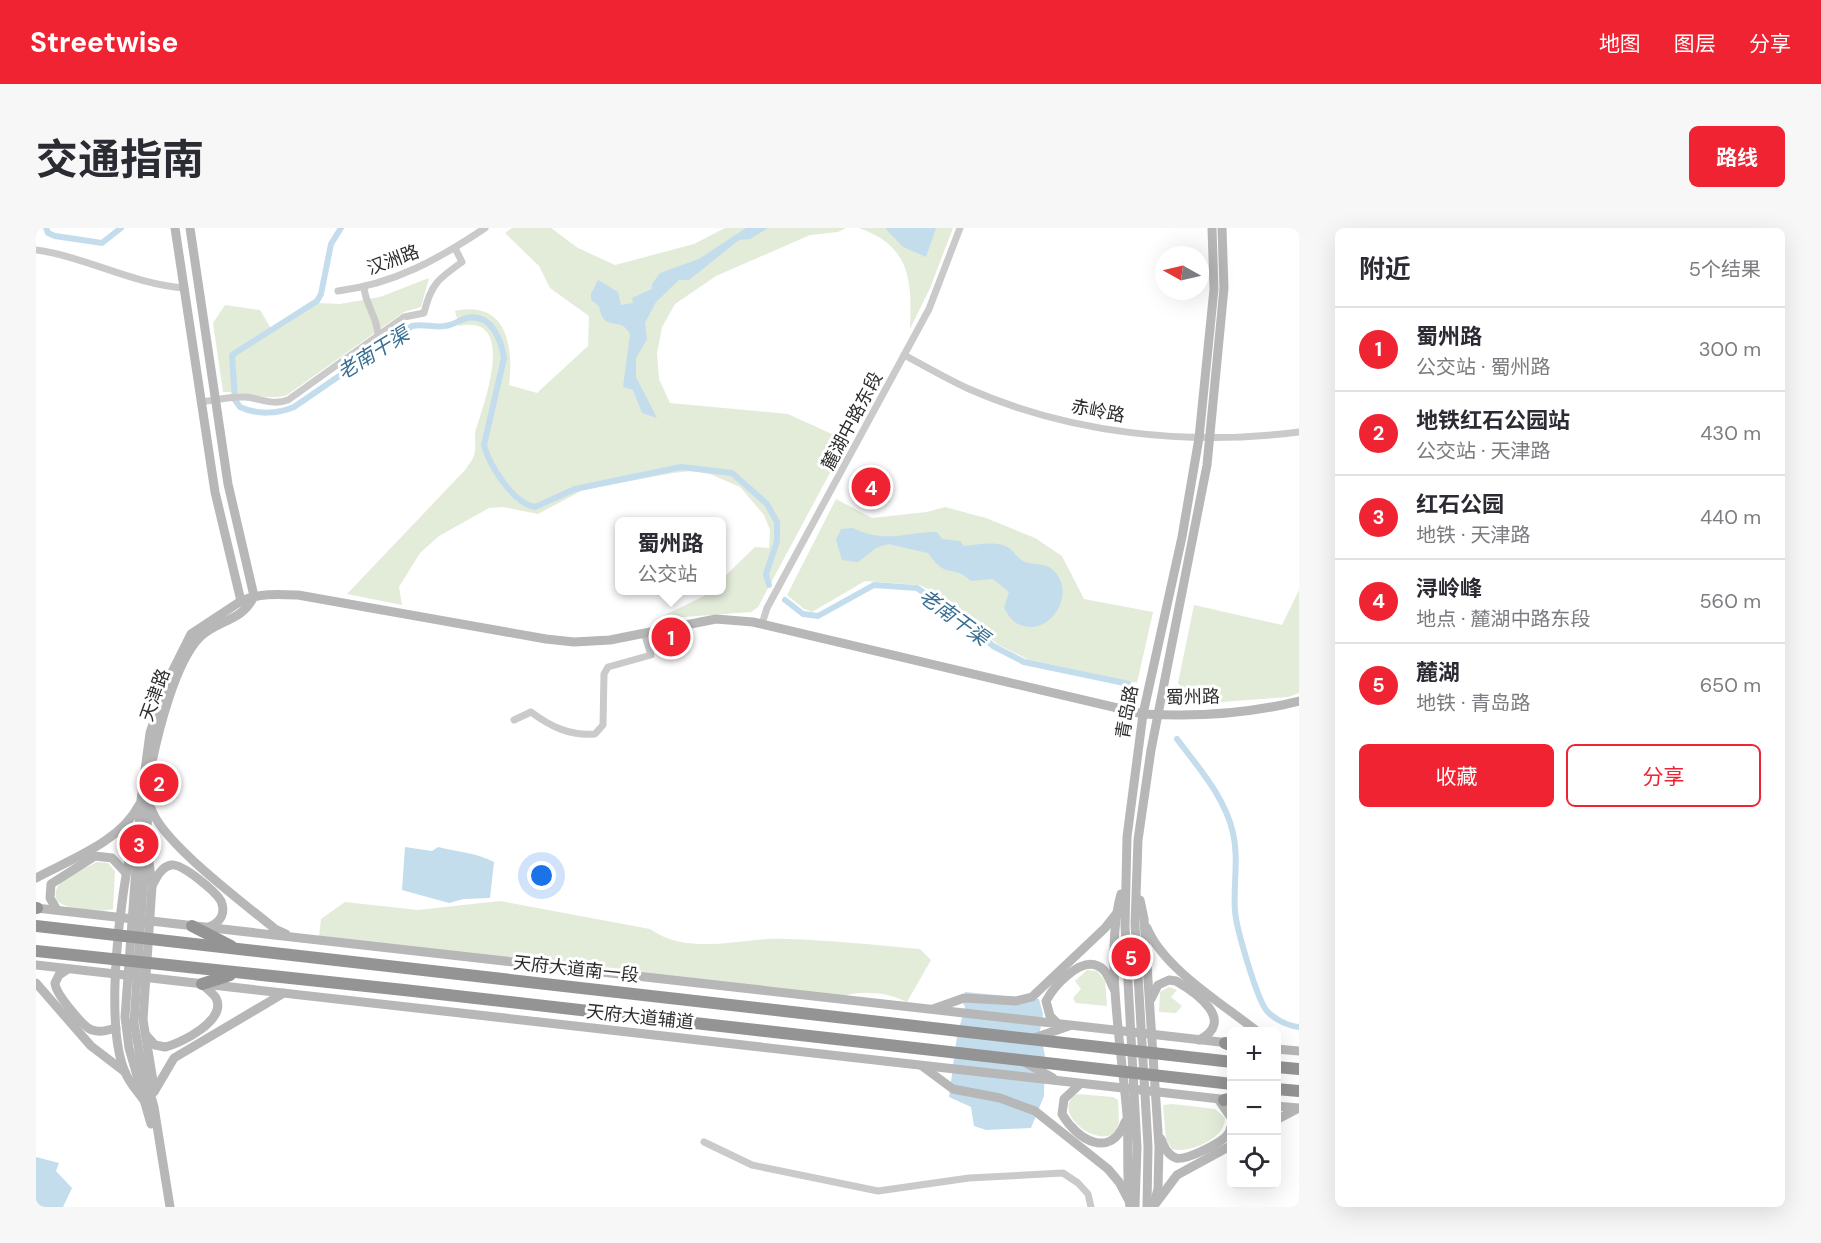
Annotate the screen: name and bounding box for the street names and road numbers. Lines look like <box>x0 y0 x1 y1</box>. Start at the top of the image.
street label: 汉洲路 <box>364 239 422 281</box>
street label: 麓湖中路东段 <box>816 368 888 474</box>
street label: 赤岭路 <box>1069 394 1127 428</box>
street label: 天津路 <box>134 666 176 724</box>
street label: 青岛路 <box>1110 683 1144 741</box>
street label: 蜀州路 <box>1166 685 1220 709</box>
street label: 天府大道南一段 <box>512 950 640 988</box>
street label: 天府大道辅道 <box>585 999 695 1035</box>

